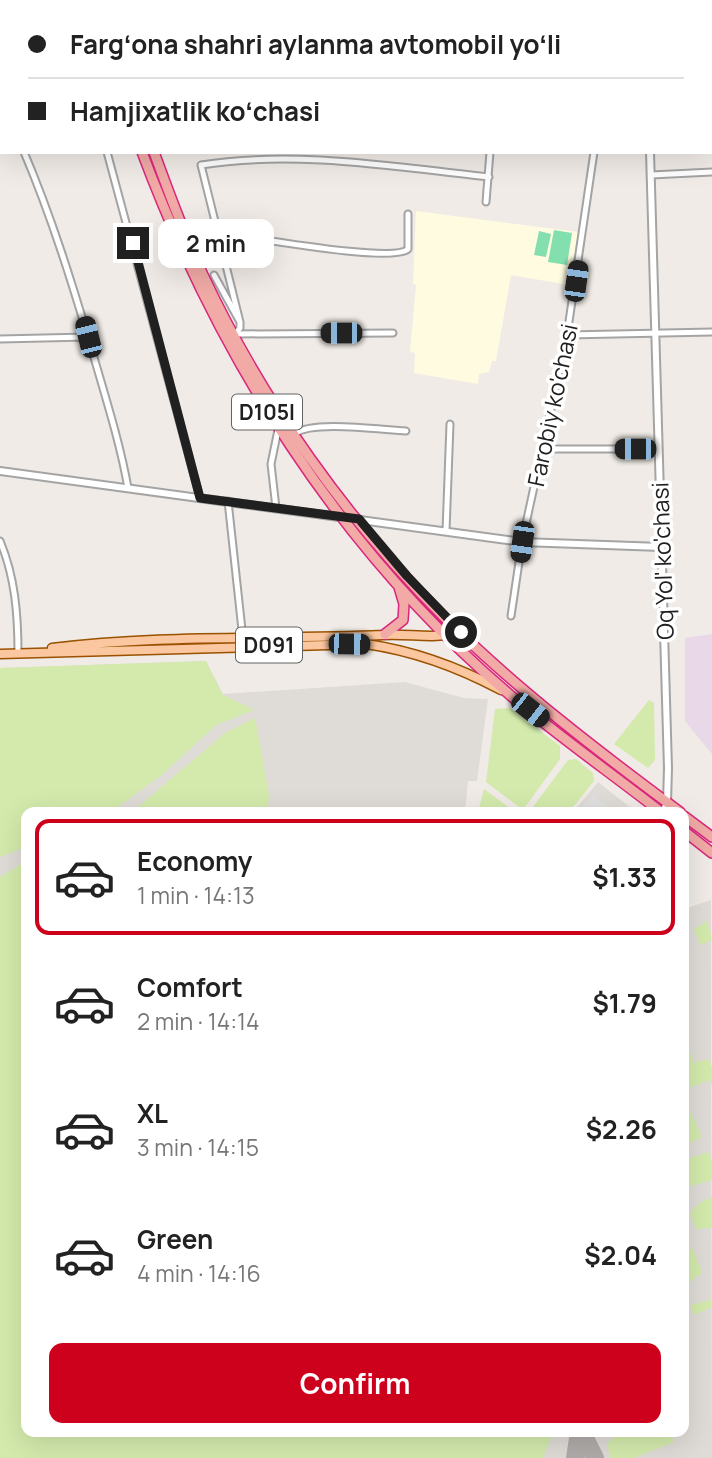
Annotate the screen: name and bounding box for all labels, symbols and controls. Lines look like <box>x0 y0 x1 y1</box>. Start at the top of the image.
text: Fargʻona shahri aylanma avtomobil yoʻli <box>70 26 561 62</box>
text: Hamjixatlik koʻchasi <box>70 93 320 129</box>
callout: 2 min <box>158 218 273 268</box>
route end <box>117 227 149 259</box>
text: 2 min <box>186 227 246 259</box>
car <box>563 259 590 303</box>
car <box>73 314 104 360</box>
street label: Farobiy ko'chasi <box>519 321 585 489</box>
car <box>321 323 363 344</box>
road number: D105l <box>232 394 302 430</box>
car <box>615 439 657 460</box>
street label: Oq Yol' ko'chasi <box>643 482 681 640</box>
car <box>509 520 536 564</box>
route start <box>445 616 477 648</box>
road number: D091 <box>236 628 302 662</box>
car <box>328 633 371 655</box>
car <box>507 689 554 731</box>
text: Economy <box>137 843 252 879</box>
icon: car <box>53 846 116 909</box>
text: $1.33 <box>592 859 657 895</box>
text: 1 min · 14:13 <box>137 879 255 911</box>
text: Comfort <box>137 969 243 1005</box>
icon: car <box>53 972 116 1035</box>
text: $1.79 <box>592 985 657 1021</box>
text: 2 min · 14:14 <box>137 1005 260 1037</box>
text: XL <box>137 1095 168 1131</box>
icon: car <box>53 1098 116 1161</box>
text: $2.26 <box>586 1111 657 1147</box>
text: 3 min · 14:15 <box>137 1131 259 1163</box>
text: Green <box>137 1221 213 1257</box>
icon: car <box>53 1224 116 1287</box>
text: $2.04 <box>584 1237 657 1273</box>
text: 4 min · 14:16 <box>137 1257 261 1289</box>
button: Confirm <box>49 1343 661 1423</box>

